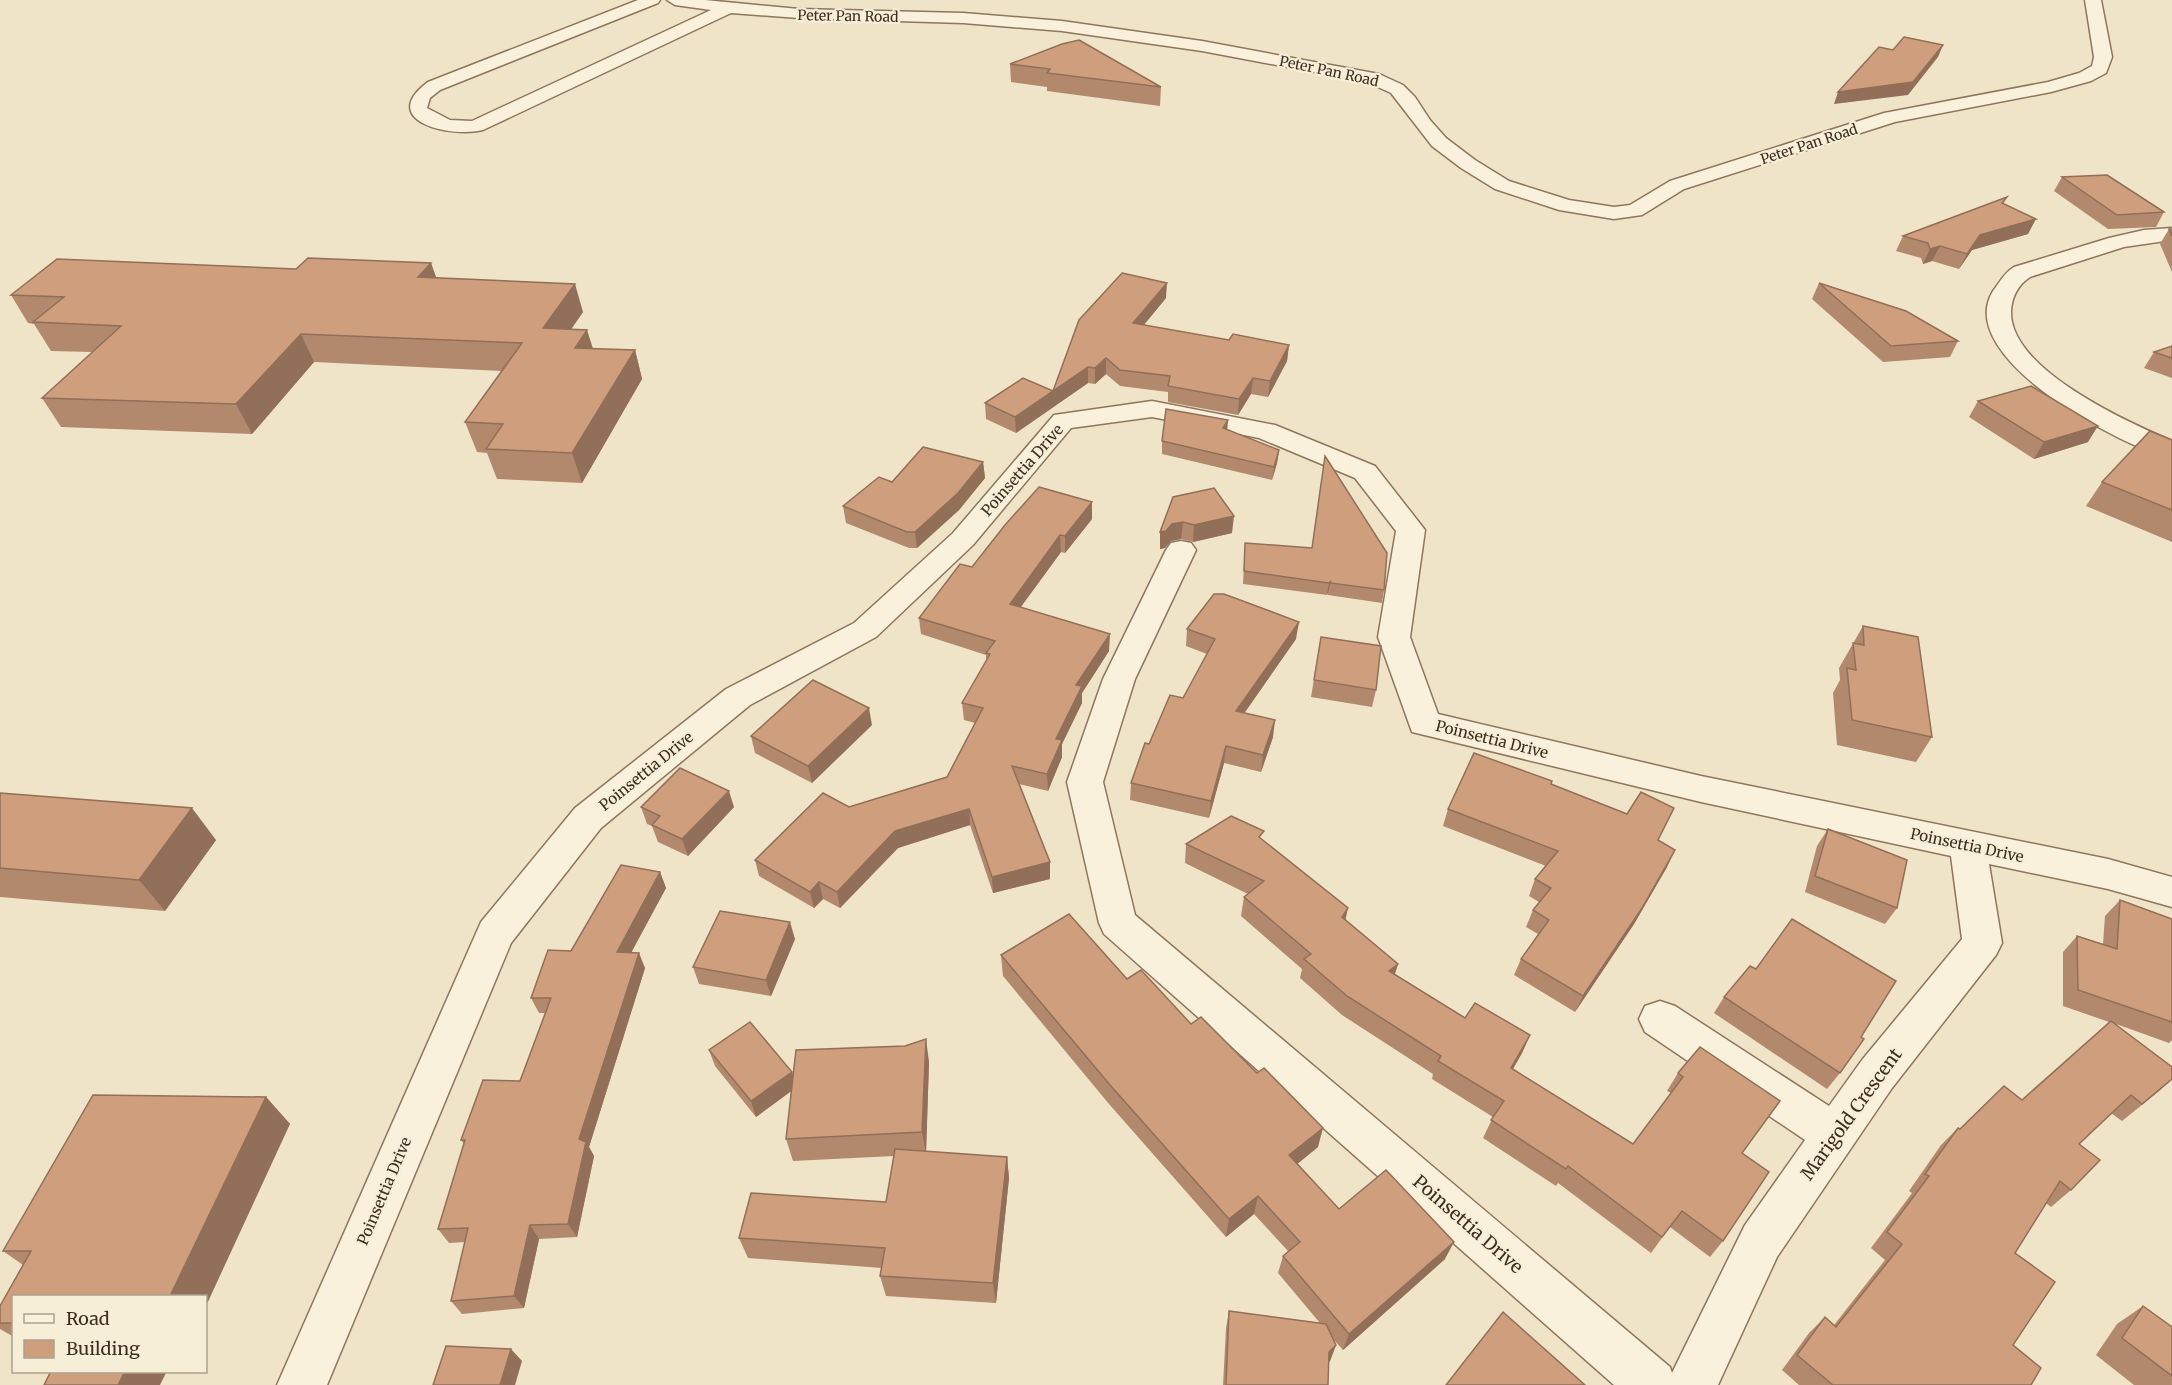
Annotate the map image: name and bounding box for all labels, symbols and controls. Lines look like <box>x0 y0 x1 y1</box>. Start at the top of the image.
street label: Peter Pan Road <box>797 6 899 26</box>
street label: Peter Pan Road <box>1278 52 1381 90</box>
street label: Peter Pan Road <box>1758 120 1860 168</box>
street label: Poinsettia Drive <box>977 420 1067 520</box>
street label: Poinsettia Drive <box>1434 716 1550 762</box>
street label: Poinsettia Drive <box>595 727 697 815</box>
street label: Poinsettia Drive <box>1909 824 2026 866</box>
street label: Marigold Crescent <box>1795 1044 1907 1184</box>
street label: Poinsettia Drive <box>353 1134 415 1248</box>
street label: Poinsettia Drive <box>1408 1170 1528 1278</box>
legend <box>12 1295 207 1373</box>
text: Road <box>66 1307 110 1330</box>
text: Building <box>66 1337 140 1360</box>

